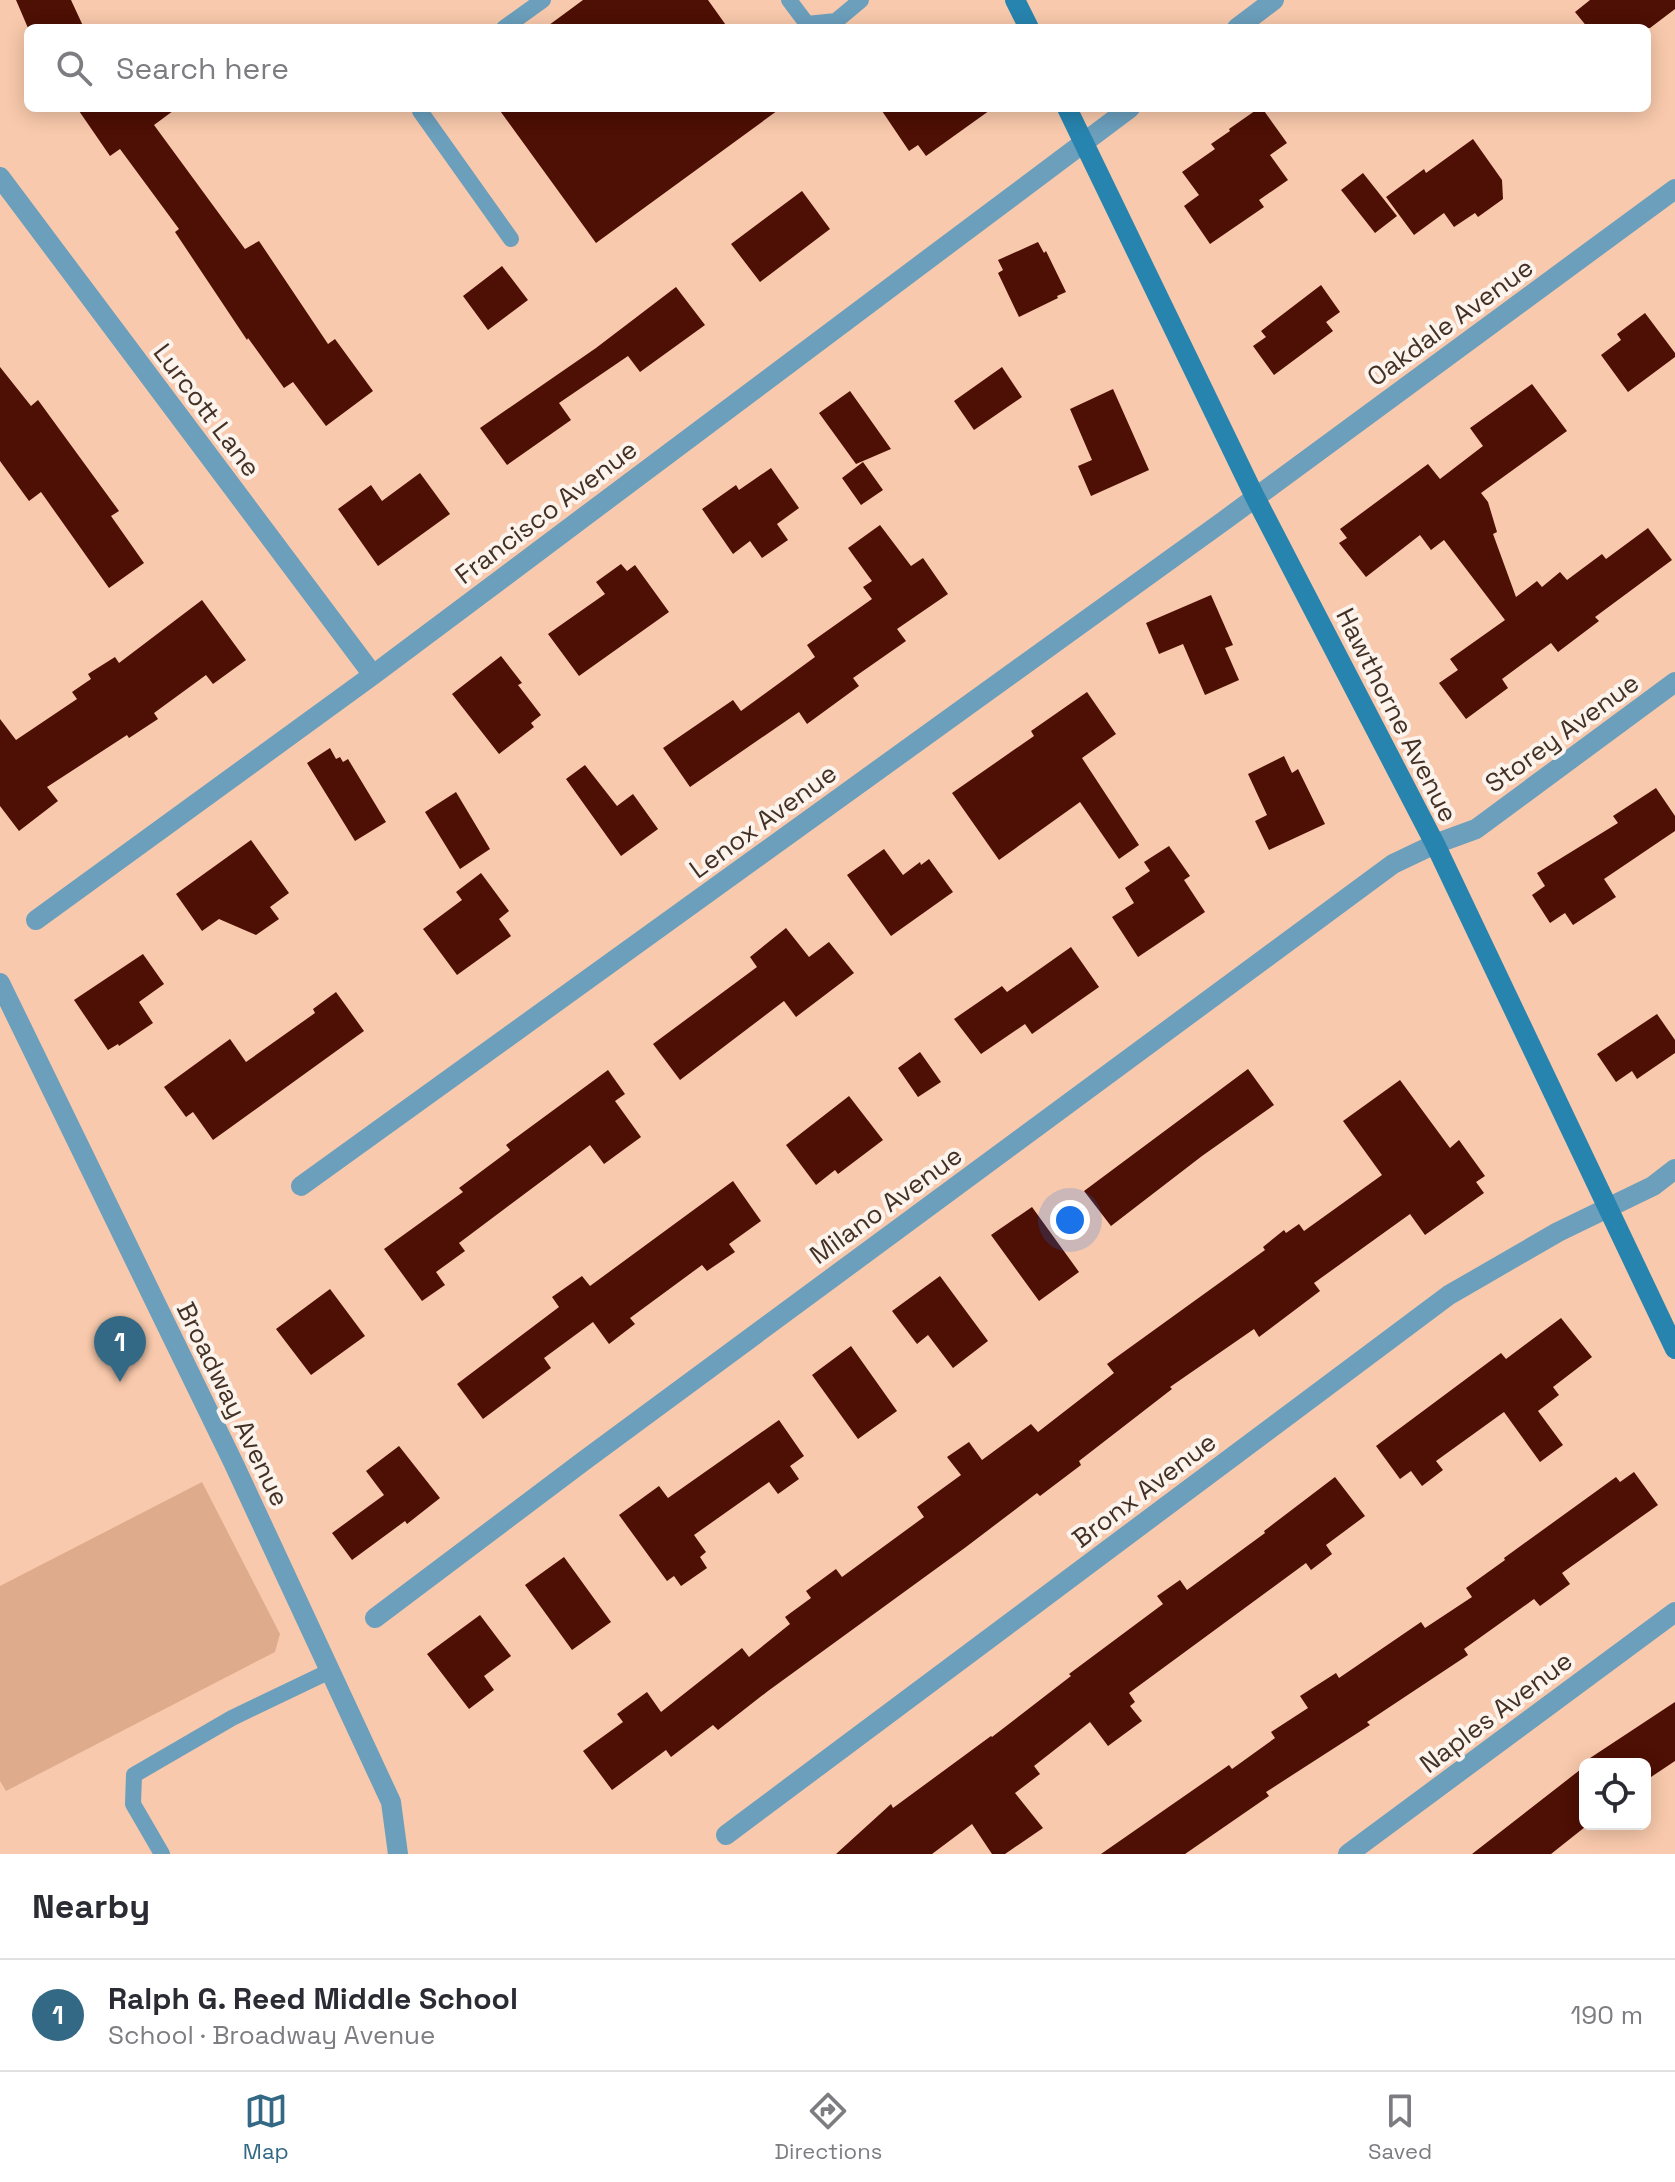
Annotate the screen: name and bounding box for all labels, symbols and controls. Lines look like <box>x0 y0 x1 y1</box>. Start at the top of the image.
search box <box>24 24 1651 112</box>
icon: search <box>52 46 96 90</box>
text: Search here <box>116 49 289 88</box>
street label: Oakdale Avenue <box>1360 250 1540 394</box>
street label: Lurcott Lane <box>146 337 268 483</box>
street label: Francisco Avenue <box>448 432 644 592</box>
street label: Hawthorne Avenue <box>1328 602 1466 828</box>
street label: Storey Avenue <box>1478 666 1646 800</box>
street label: Lenox Avenue <box>683 756 843 886</box>
street label: Milano Avenue <box>803 1138 969 1272</box>
your location <box>1050 1200 1090 1240</box>
street label: Broadway Avenue <box>169 1296 297 1512</box>
pin: 1 <box>94 1316 146 1382</box>
street label: Bronx Avenue <box>1065 1425 1223 1555</box>
street label: Naples Avenue <box>1413 1643 1579 1781</box>
map controls <box>1579 1758 1651 1830</box>
button: locate <box>1579 1758 1651 1830</box>
text: Nearby <box>32 1885 150 1928</box>
text: Ralph G. Reed Middle School <box>108 1979 518 2018</box>
text: 1 <box>52 1998 64 2032</box>
text: 190 m <box>1571 1998 1643 2032</box>
text: School · Broadway Avenue <box>108 2018 435 2052</box>
tab: Map <box>243 2089 289 2165</box>
tab: Directions <box>774 2089 882 2165</box>
tab: Saved <box>1368 2089 1432 2165</box>

